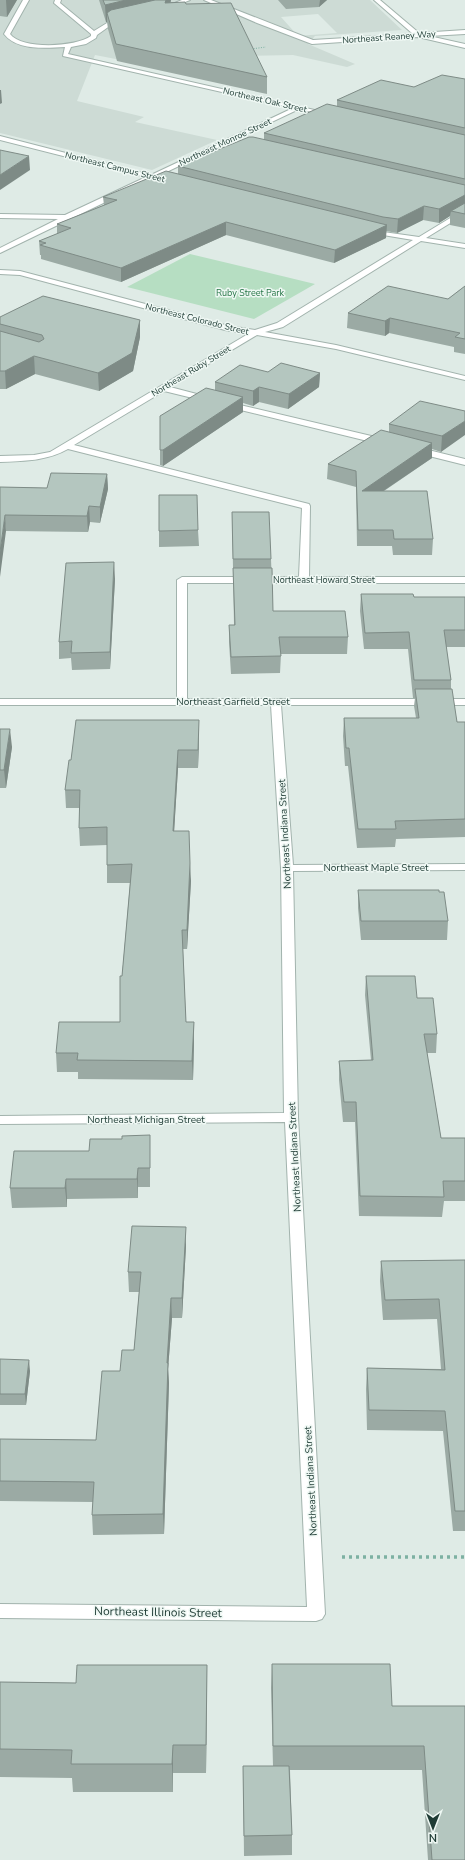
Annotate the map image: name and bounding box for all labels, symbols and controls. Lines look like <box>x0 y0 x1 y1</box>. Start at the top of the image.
street label: Northeast Reaney Way <box>342 28 437 46</box>
street label: Northeast Oak Street <box>222 85 309 116</box>
street label: Northeast Monroe Street <box>177 115 274 169</box>
street label: Northeast Campus Street <box>64 149 167 185</box>
park label: Ruby Street Park <box>216 287 285 299</box>
street label: Northeast Colorado Street <box>144 300 251 338</box>
street label: Northeast Ruby Street <box>149 342 234 399</box>
street label: Northeast Howard Street <box>273 574 376 586</box>
street label: Northeast Garfield Street <box>176 695 290 709</box>
street label: Northeast Indiana Street <box>275 778 295 889</box>
street label: Northeast Maple Street <box>323 861 429 875</box>
street label: Northeast Indiana Street <box>285 1101 305 1212</box>
street label: Northeast Michigan Street <box>87 1113 205 1127</box>
street label: Northeast Indiana Street <box>301 1425 321 1536</box>
street label: Northeast Illinois Street <box>94 1603 223 1621</box>
north arrow <box>413 1808 453 1848</box>
text: N <box>429 1830 437 1845</box>

